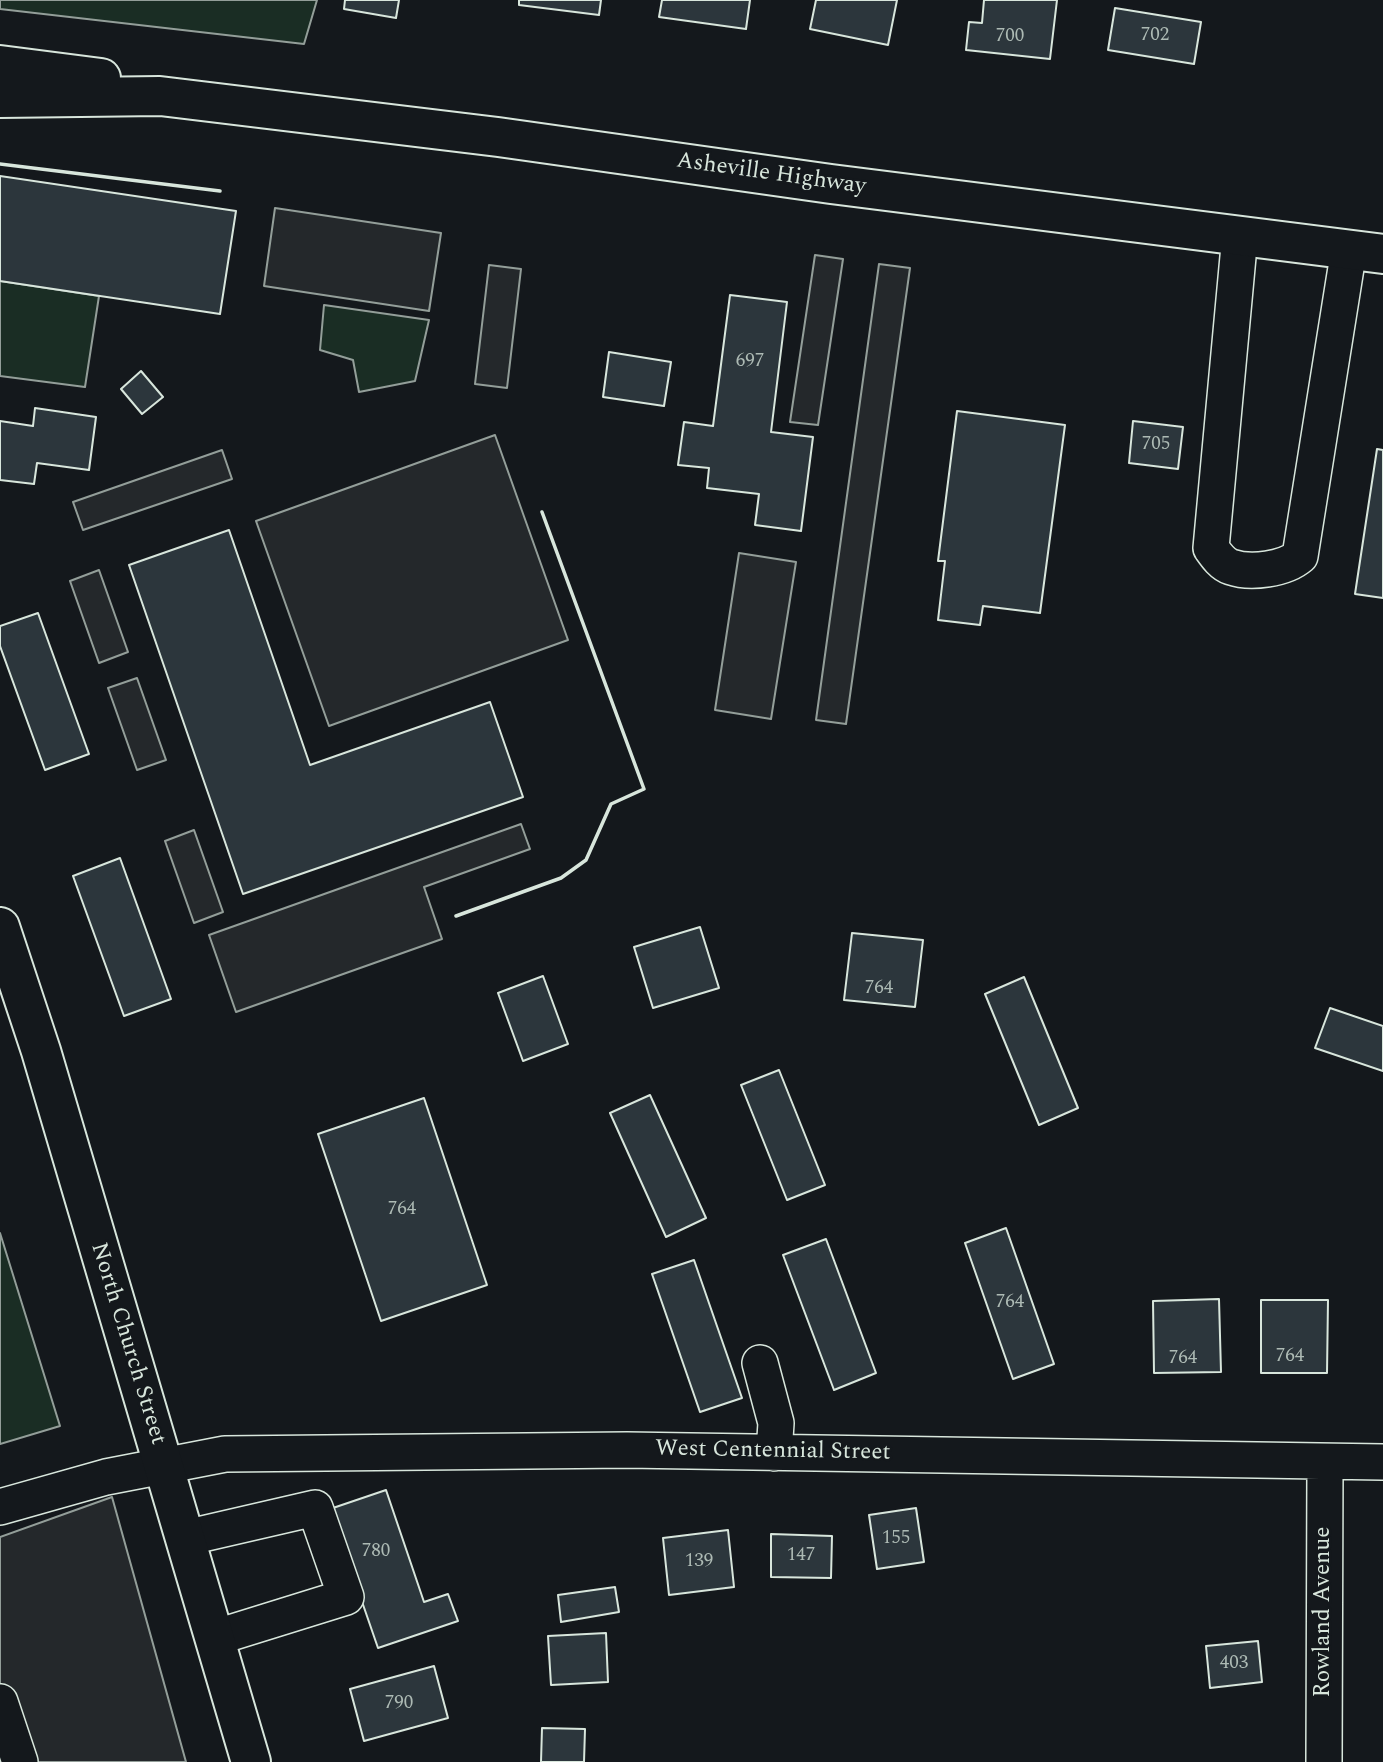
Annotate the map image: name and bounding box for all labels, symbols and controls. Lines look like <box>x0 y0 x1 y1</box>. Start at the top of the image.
house number: 702 <box>1141 25 1169 47</box>
house number: 700 <box>996 26 1024 48</box>
street label: Asheville Highway <box>675 148 867 202</box>
house number: 697 <box>736 351 764 373</box>
house number: 705 <box>1142 434 1170 456</box>
house number: 764 <box>865 978 893 1000</box>
house number: 764 <box>388 1199 416 1221</box>
street label: North Church Street <box>83 1240 171 1448</box>
house number: 764 <box>996 1292 1024 1314</box>
house number: 764 <box>1276 1346 1304 1368</box>
house number: 764 <box>1169 1348 1197 1370</box>
street label: West Centennial Street <box>655 1436 891 1468</box>
street label: Rowland Avenue <box>1310 1527 1338 1697</box>
house number: 155 <box>882 1528 910 1550</box>
house number: 780 <box>362 1541 390 1563</box>
house number: 147 <box>787 1545 815 1567</box>
house number: 139 <box>685 1551 713 1573</box>
house number: 403 <box>1220 1653 1248 1675</box>
house number: 790 <box>385 1693 413 1715</box>

